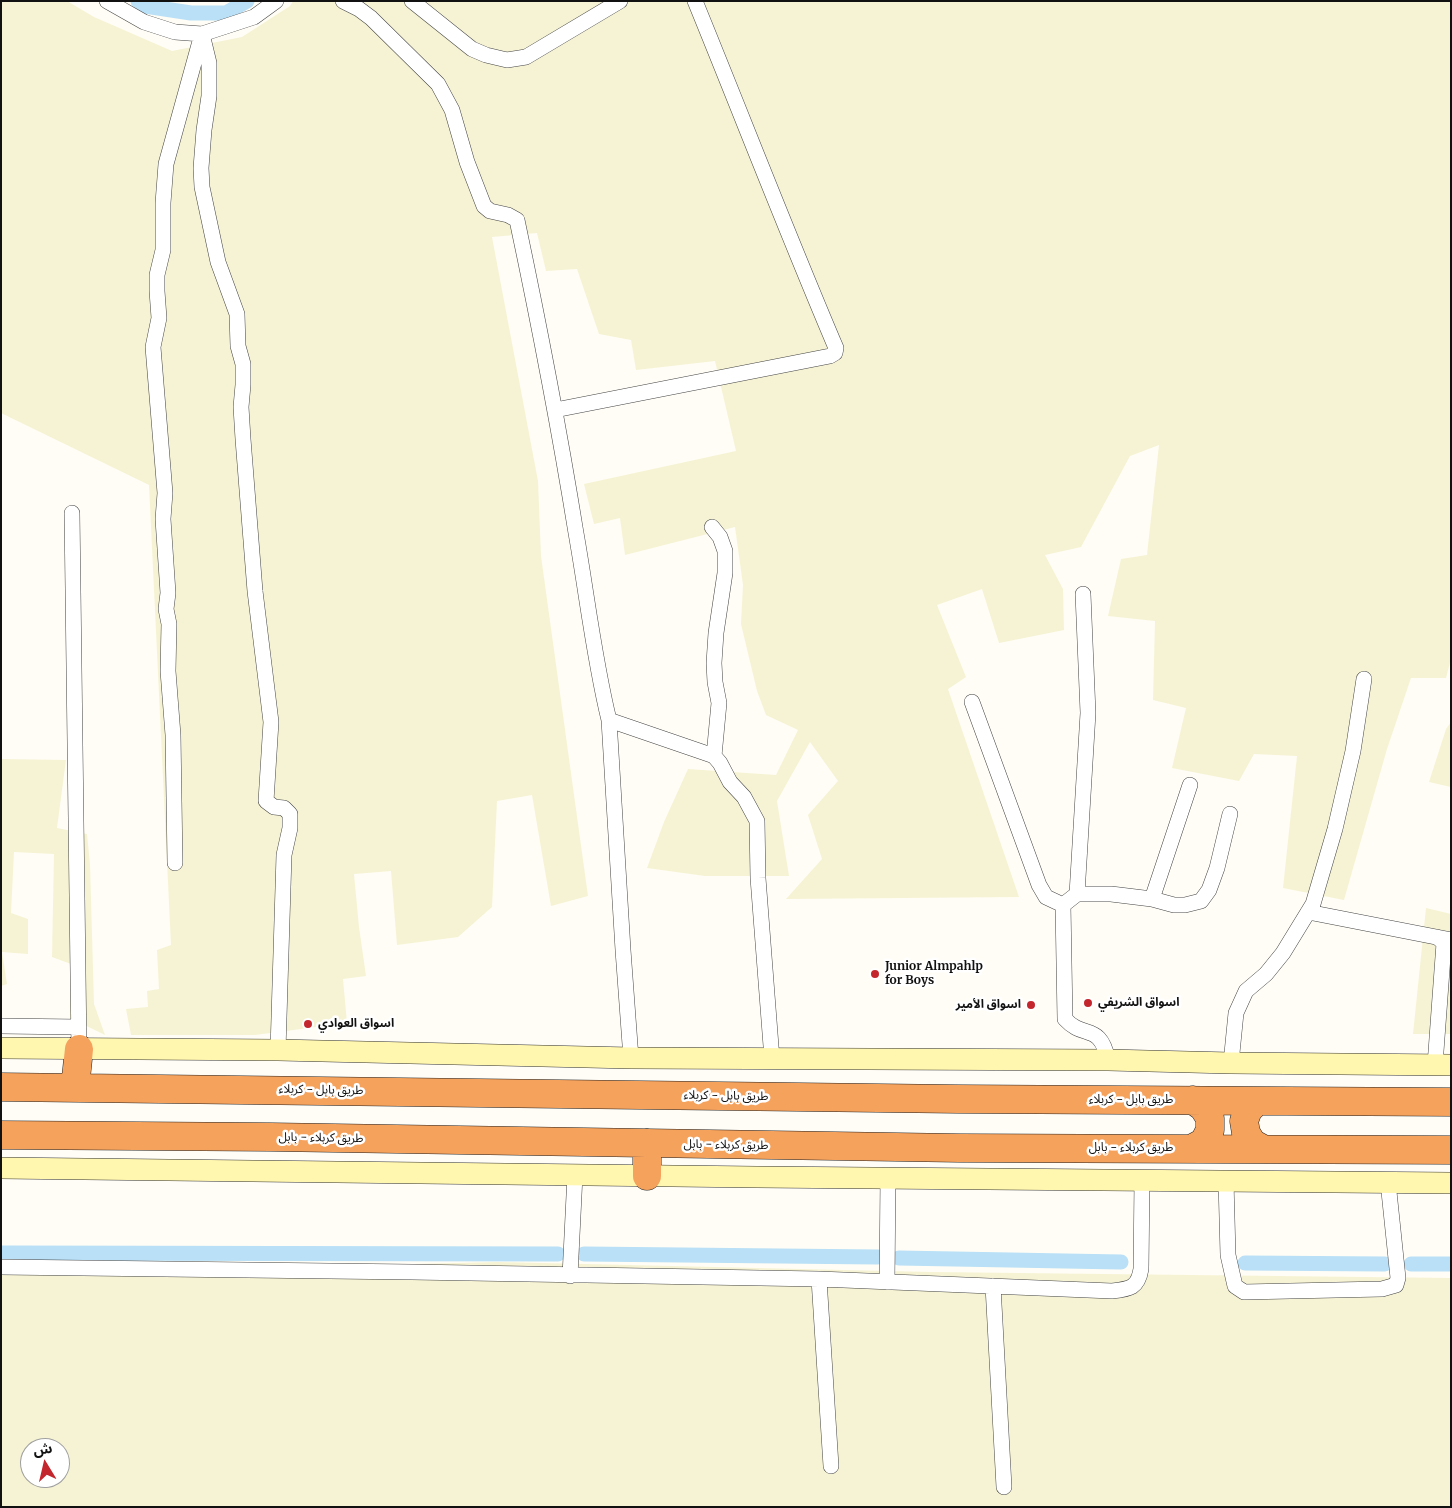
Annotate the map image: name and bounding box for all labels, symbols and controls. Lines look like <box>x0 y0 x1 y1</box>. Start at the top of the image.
place label: Junior Almpahlp for Boys <box>885 960 983 988</box>
marker: Junior Almpahlp for Boys <box>869 968 881 980</box>
place label: اسواق الشريفي <box>1098 996 1179 1010</box>
marker: اسواق الشريفي <box>1082 997 1094 1009</box>
place label: اسواق الأمير <box>956 998 1021 1012</box>
marker: اسواق الأمير <box>1025 999 1037 1011</box>
place label: اسواق العوادي <box>318 1017 394 1031</box>
marker: اسواق العوادي <box>302 1018 314 1030</box>
street label: طريق بابل - كربلاء <box>279 1082 363 1098</box>
street label: طريق بابل - كربلاء <box>684 1088 768 1104</box>
street label: طريق بابل - كربلاء <box>1089 1093 1173 1107</box>
street label: طريق كربلاء - بابل <box>279 1130 363 1146</box>
street label: طريق كربلاء - بابل <box>684 1137 768 1153</box>
street label: طريق كربلاء - بابل <box>1089 1141 1173 1155</box>
north arrow <box>20 1438 70 1488</box>
text: ش <box>32 1439 54 1460</box>

